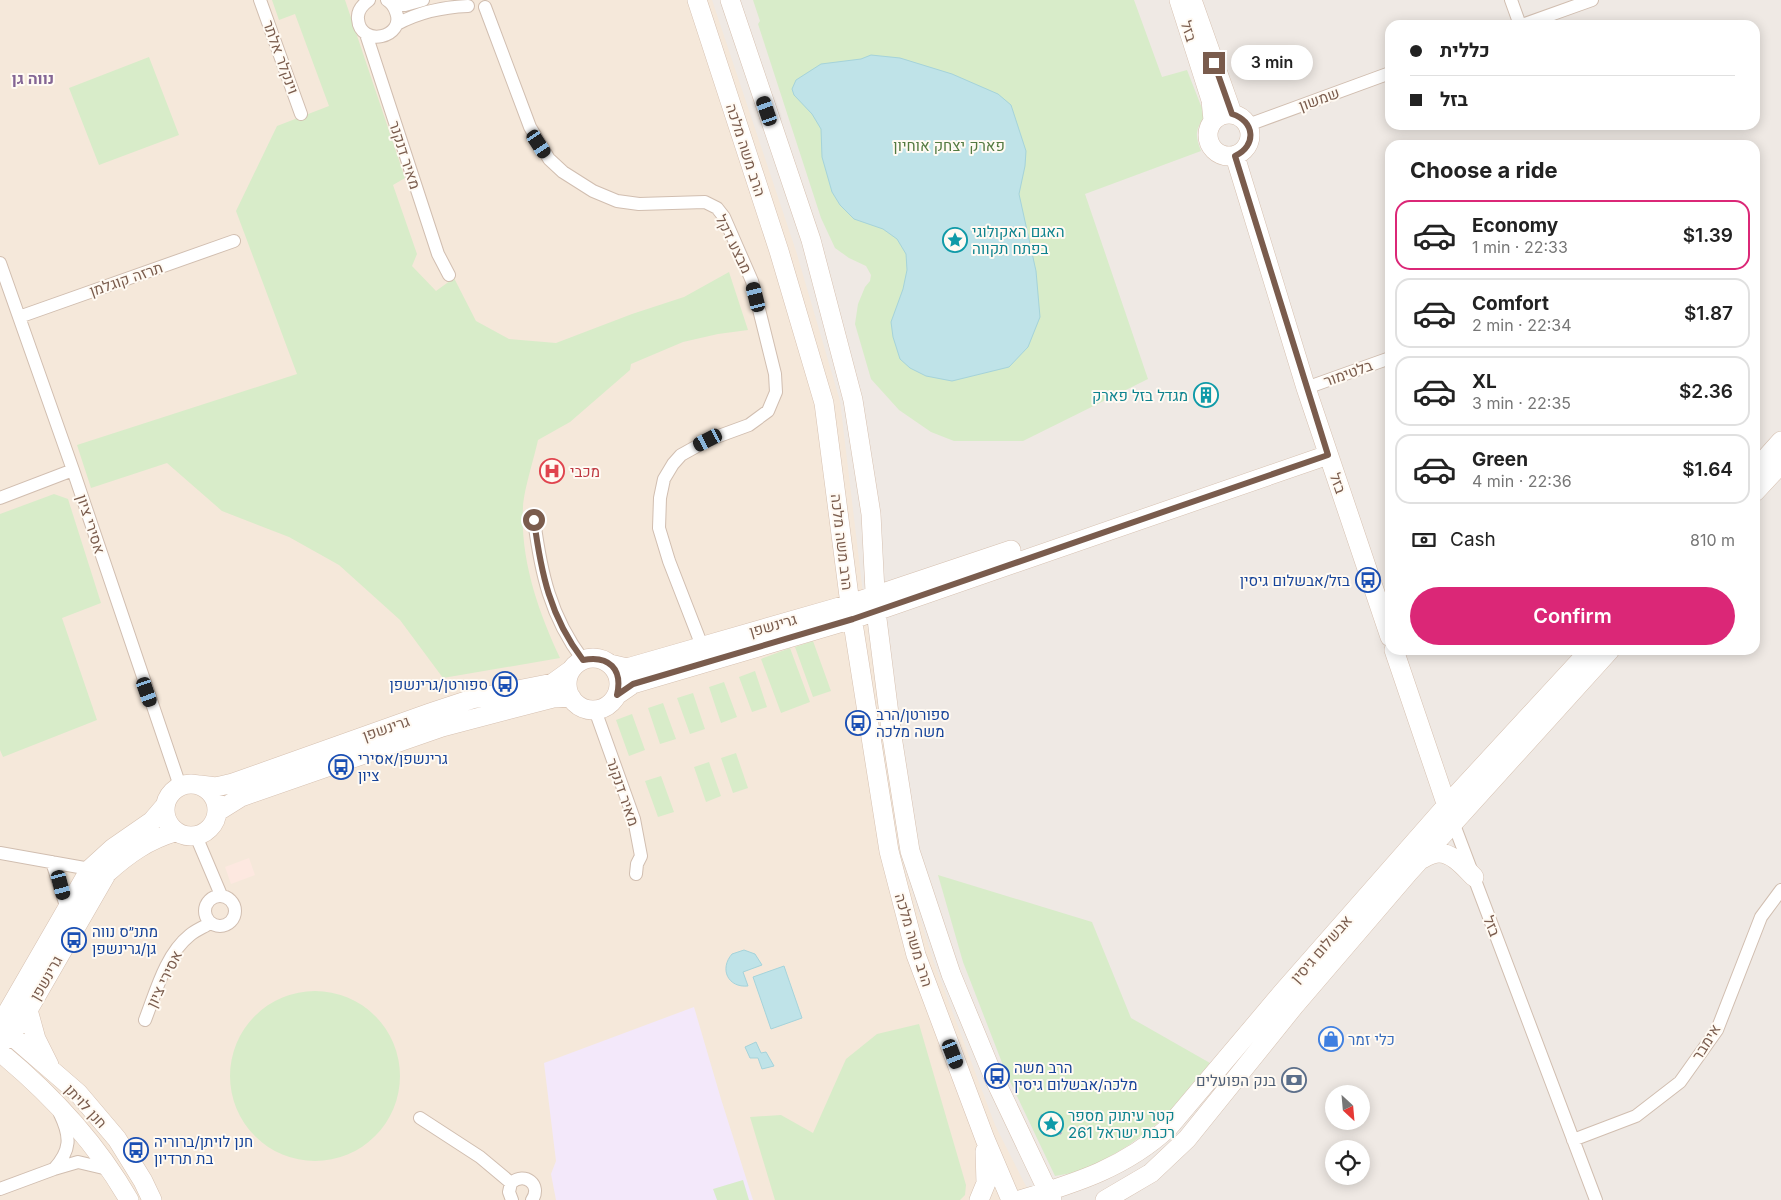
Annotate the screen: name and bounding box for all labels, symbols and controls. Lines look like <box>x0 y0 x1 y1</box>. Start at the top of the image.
street label: וינקלר אלתר <box>259 18 303 96</box>
street label: בזל <box>1177 18 1201 44</box>
text: כללית <box>1440 39 1490 62</box>
callout: 3 min <box>1232 46 1314 80</box>
route end <box>1203 52 1225 74</box>
text: 3 min <box>1251 52 1293 72</box>
district label: נווה גן <box>12 68 54 88</box>
street label: שמשון <box>1296 83 1342 115</box>
text: בזל <box>1440 88 1468 111</box>
car <box>755 94 778 128</box>
street label: הרב משה מלכה <box>722 101 770 199</box>
street label: מאיר דנקנר <box>385 118 425 192</box>
car <box>524 127 553 161</box>
park label: פארק יצחק אוחיון <box>893 136 1005 155</box>
text: Choose a ride <box>1410 157 1558 183</box>
street label: מבצע דקל <box>712 211 756 277</box>
icon: car <box>1412 213 1457 258</box>
text: Economy <box>1472 214 1558 237</box>
place label: האגם האקולוגי בפתח תקווה <box>972 222 1065 258</box>
text: $1.39 <box>1683 224 1733 247</box>
place icon: האגם האקולוגי בפתח תקווה <box>942 227 968 253</box>
text: 1 min · 22:33 <box>1472 237 1568 257</box>
street label: תרזה קוגלמן <box>87 258 165 300</box>
car <box>745 281 766 313</box>
icon: car <box>1412 291 1457 336</box>
text: Comfort <box>1472 292 1549 315</box>
text: $1.87 <box>1684 302 1733 325</box>
text: 2 min · 22:34 <box>1472 315 1572 335</box>
street label: בלטימור <box>1321 355 1375 391</box>
icon: car <box>1412 369 1457 414</box>
text: XL <box>1472 370 1497 393</box>
text: $2.36 <box>1679 380 1733 403</box>
building icon: מגדל בזל פארק <box>1193 382 1219 408</box>
place label: מגדל בזל פארק <box>1092 386 1188 405</box>
text: 3 min · 22:35 <box>1472 393 1571 413</box>
car <box>691 427 724 453</box>
icon: car <box>1412 447 1457 492</box>
text: Green <box>1472 448 1528 471</box>
hospital icon: מכבי <box>539 458 565 484</box>
text: $1.64 <box>1682 458 1733 481</box>
place label: מכבי <box>570 462 600 481</box>
street label: בזל <box>1326 470 1350 496</box>
text: 4 min · 22:36 <box>1472 471 1572 491</box>
street label: אסירי ציון <box>72 492 110 556</box>
street label: הרב משה מלכה <box>827 493 857 591</box>
route start <box>523 509 545 531</box>
icon: cash <box>1410 526 1438 554</box>
text: Cash <box>1450 528 1496 551</box>
text: 810 m <box>1690 530 1735 550</box>
bus stop icon: בזל/אבשלום גיסין <box>1355 567 1381 593</box>
place label: בזל/אבשלום גיסין <box>1240 571 1350 590</box>
button: Confirm <box>1410 587 1735 645</box>
street label: גרינשפן <box>747 609 799 641</box>
bus stop icon: ספורטן/גרינשפן <box>492 671 518 697</box>
car <box>135 675 158 709</box>
place label: ספורטן/גרינשפן <box>390 675 488 694</box>
place label: ספורטן/הרב משה מלכה <box>876 705 950 741</box>
bus stop icon: ספורטן/הרב משה מלכה <box>845 710 871 736</box>
street label: גרינשפן <box>360 711 412 745</box>
place label: גרינשפן/אסירי ציון <box>358 749 448 785</box>
bus stop icon: גרינשפן/אסירי ציון <box>328 754 354 780</box>
street label: מאיר דנקנר <box>603 756 643 828</box>
car <box>49 869 72 901</box>
street label: הרב משה מלכה <box>891 891 937 989</box>
street label: אבשלום גיסין <box>1286 911 1356 987</box>
street label: בזל <box>1479 913 1505 939</box>
place label: מתנ״ס נווה גן/גרינשפן <box>92 922 158 958</box>
bus stop icon: מתנ״ס נווה גן/גרינשפן <box>61 927 87 953</box>
street label: אסירי ציון <box>142 947 186 1011</box>
street label: גרינשפן <box>26 952 67 1004</box>
street label: אימבר <box>1688 1020 1724 1064</box>
shop icon: כלי זמר <box>1318 1026 1344 1052</box>
place label: כלי זמר <box>1348 1030 1395 1049</box>
car <box>940 1037 965 1071</box>
place label: הרב משה מלכה/אבשלום גיסין <box>1014 1058 1138 1094</box>
bus stop icon: הרב משה מלכה/אבשלום גיסין <box>984 1063 1010 1089</box>
bank icon: בנק הפועלים <box>1281 1067 1307 1093</box>
place label: בנק הפועלים <box>1196 1071 1276 1090</box>
street label: חנן לויתן <box>61 1080 111 1132</box>
north arrow <box>1325 1085 1370 1130</box>
map controls <box>1325 1085 1370 1185</box>
place label: קטר עיתוק מספר 261 רכבת ישראל <box>1068 1106 1175 1142</box>
place icon: קטר עיתוק מספר 261 רכבת ישראל <box>1038 1111 1064 1137</box>
place label: חנן לויתן/ברוריה בת תרדיון <box>154 1132 253 1168</box>
bus stop icon: חנן לויתן/ברוריה בת תרדיון <box>123 1137 149 1163</box>
button: locate <box>1325 1140 1370 1185</box>

